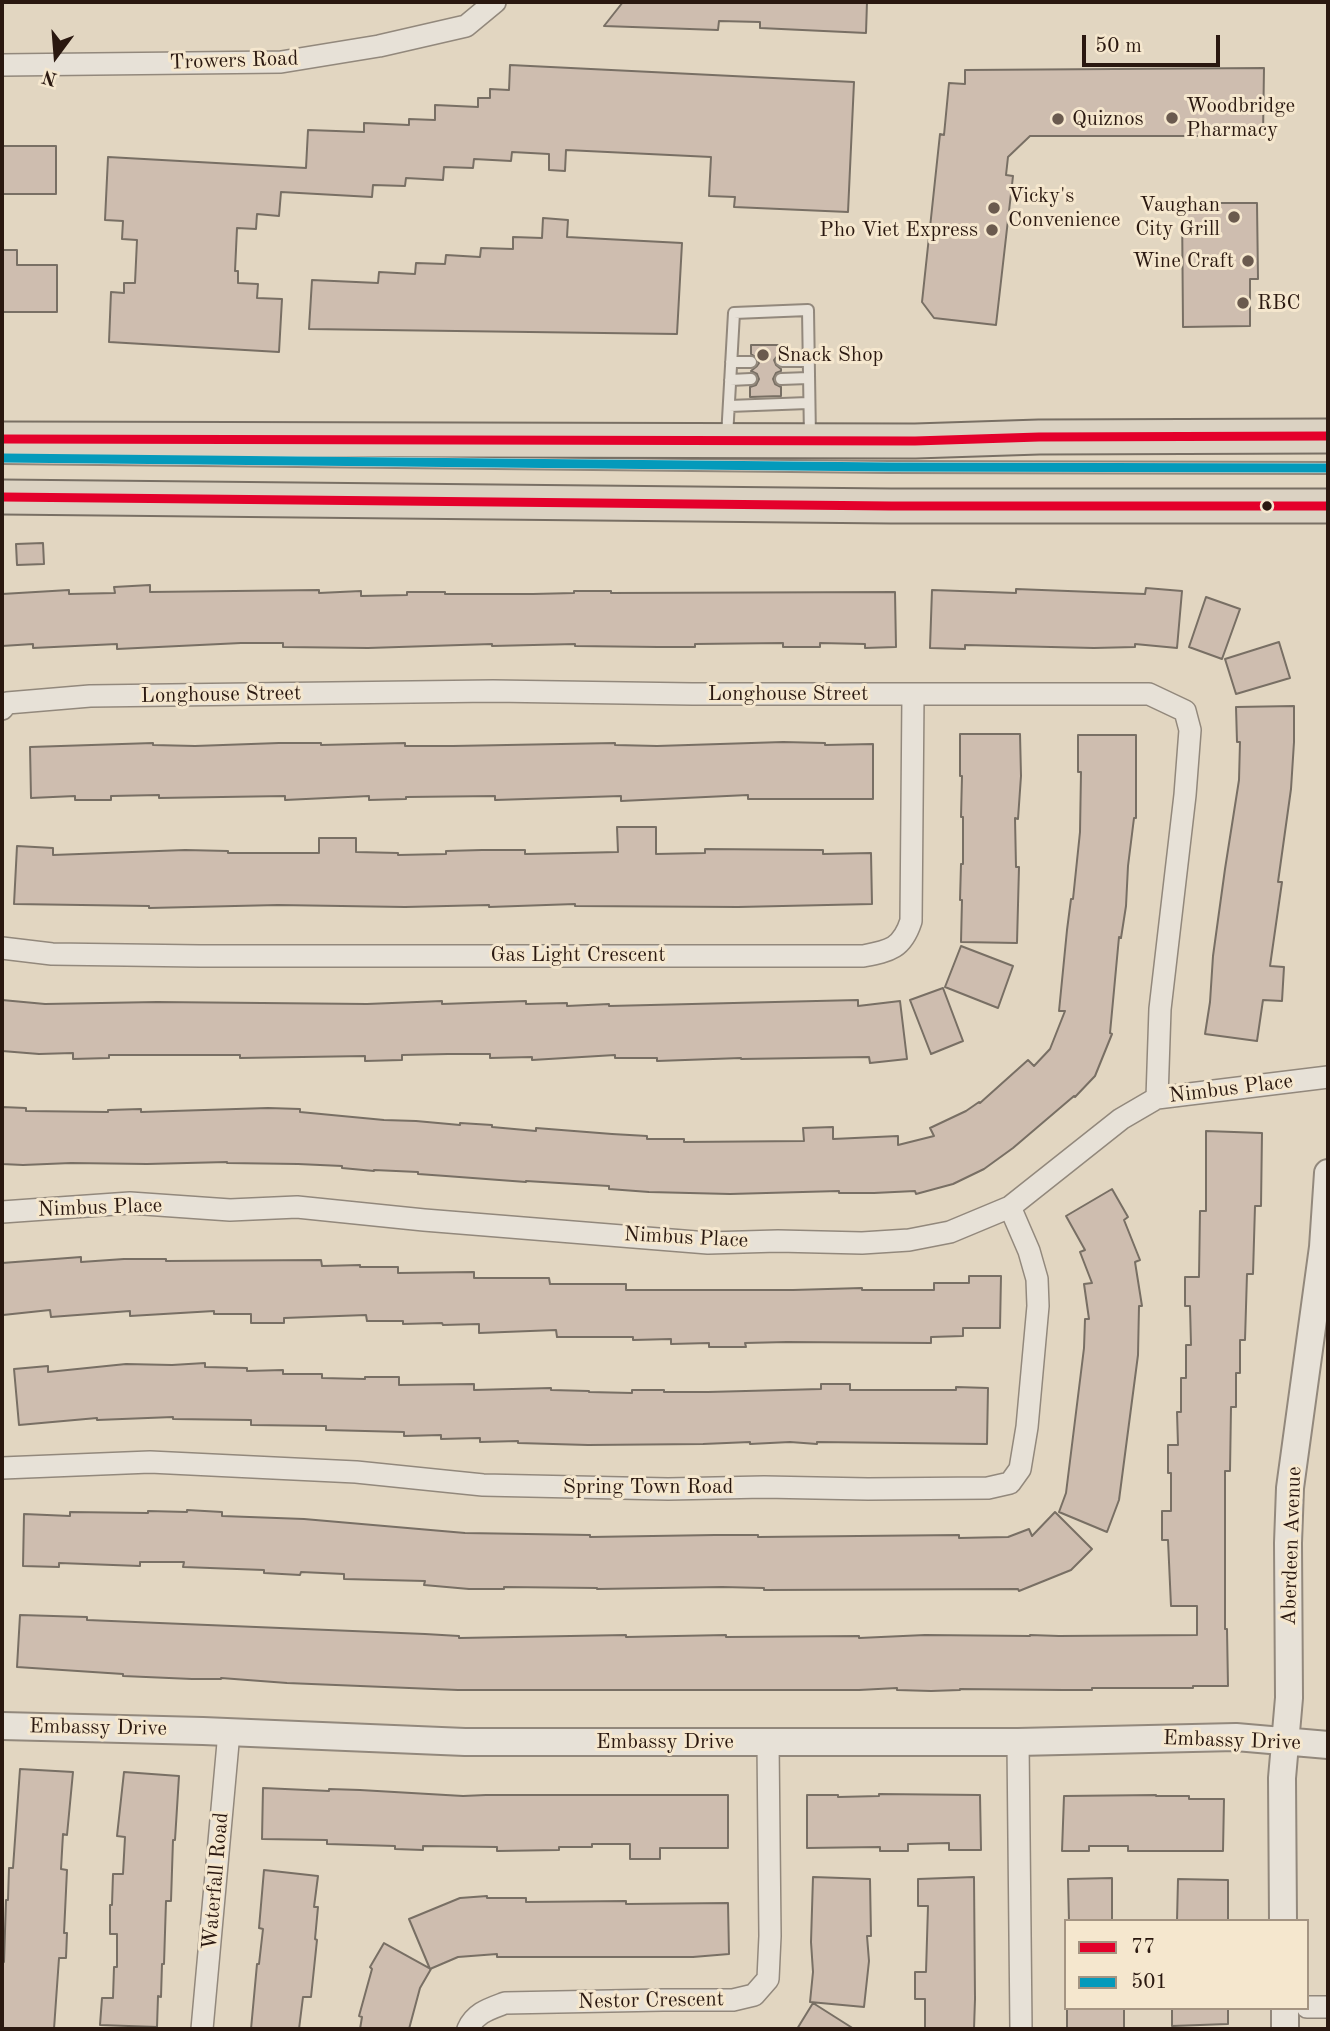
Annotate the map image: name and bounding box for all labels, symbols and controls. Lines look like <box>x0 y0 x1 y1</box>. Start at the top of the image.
north arrow <box>21 21 91 91</box>
scale bar <box>1085 21 1223 65</box>
text: 50 m <box>1095 36 1142 57</box>
street label: Trowers Road <box>169 46 299 76</box>
text: N <box>40 66 60 88</box>
place label: Woodbridge Pharmacy <box>1186 93 1295 143</box>
place label: Quiznos <box>1072 106 1144 132</box>
marker: Woodbridge Pharmacy <box>1164 110 1180 126</box>
marker: Quiznos <box>1050 111 1066 127</box>
place label: Vicky's Convenience <box>1008 183 1120 233</box>
place label: Vaughan City Grill <box>1135 192 1220 242</box>
marker: Vicky's Convenience <box>986 200 1002 216</box>
marker: Vaughan City Grill <box>1226 209 1242 225</box>
place label: Pho Viet Express <box>819 217 978 243</box>
marker: Pho Viet Express <box>984 222 1000 238</box>
place label: Wine Craft <box>1133 248 1234 274</box>
marker: Wine Craft <box>1240 253 1256 269</box>
place label: RBC <box>1257 290 1301 316</box>
marker: RBC <box>1235 295 1251 311</box>
place label: Snack Shop <box>777 342 883 368</box>
marker: Snack Shop <box>755 347 771 363</box>
unlabelled marker <box>1260 499 1274 513</box>
street label: Longhouse Street <box>141 681 301 709</box>
street label: Longhouse Street <box>708 681 868 707</box>
street label: Gas Light Crescent <box>490 942 666 968</box>
street label: Nimbus Place <box>1168 1069 1294 1109</box>
street label: Nimbus Place <box>37 1193 163 1223</box>
street label: Nimbus Place <box>623 1222 749 1254</box>
street label: Aberdeen Avenue <box>1277 1466 1307 1626</box>
street label: Spring Town Road <box>563 1474 733 1500</box>
street label: Embassy Drive <box>29 1714 167 1742</box>
street label: Embassy Drive <box>1163 1726 1301 1756</box>
street label: Embassy Drive <box>596 1729 734 1755</box>
street label: Waterfall Road <box>197 1811 235 1951</box>
legend <box>1064 1919 1309 2010</box>
text: 77 <box>1131 1937 1155 1958</box>
text: 501 <box>1131 1972 1168 1993</box>
street label: Nestor Crescent <box>578 1987 724 2015</box>

